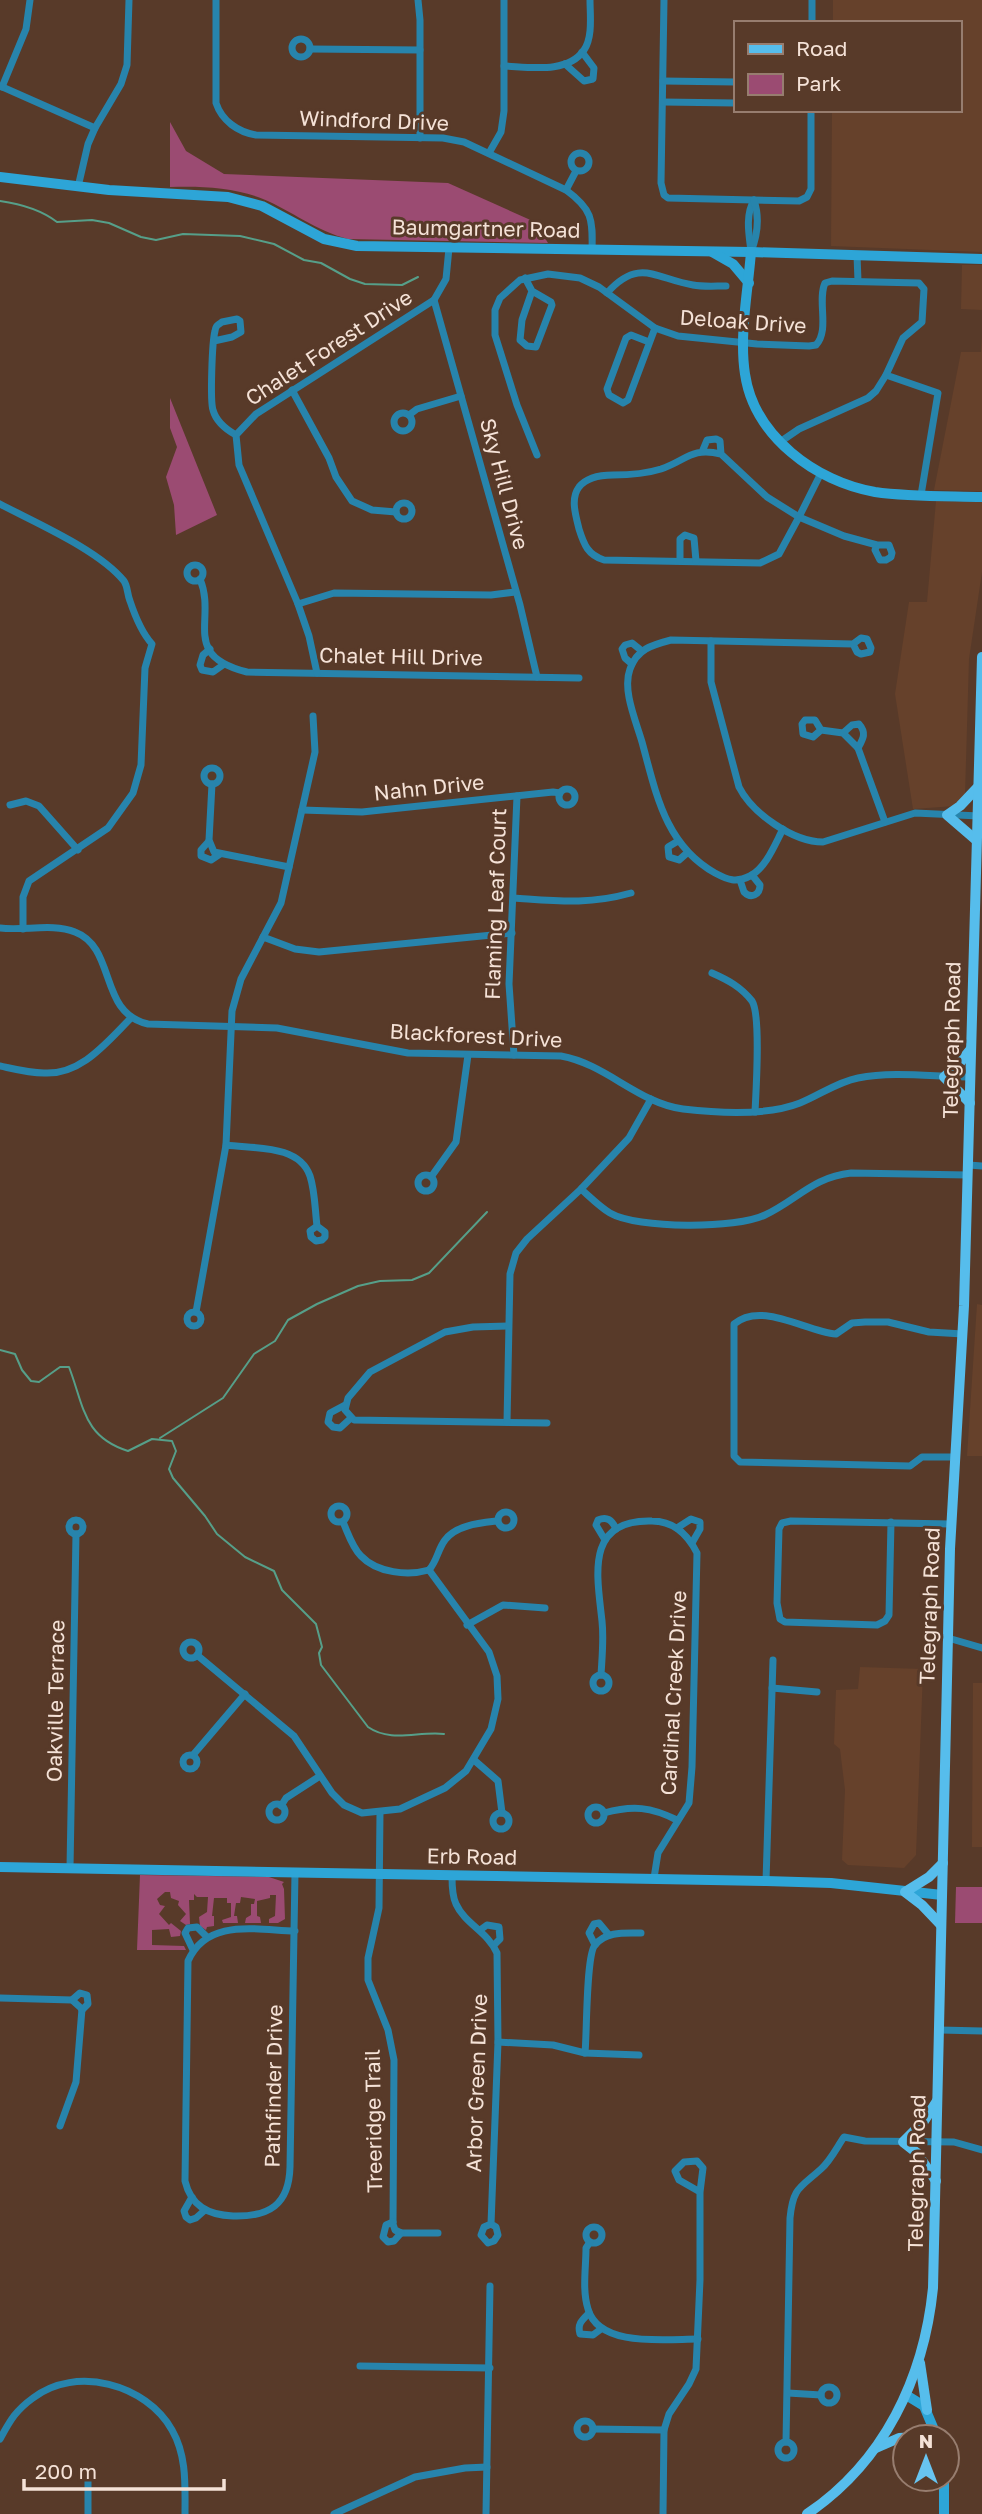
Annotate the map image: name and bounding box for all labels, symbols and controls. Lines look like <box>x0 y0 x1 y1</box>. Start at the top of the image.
legend <box>734 21 961 112</box>
text: Road <box>796 35 847 61</box>
text: Park <box>796 70 842 96</box>
street label: Windford Drive <box>299 104 449 136</box>
street label: Baumgartner Road <box>391 213 581 243</box>
street label: Chalet Forest Drive <box>240 284 417 411</box>
street label: Deloak Drive <box>679 304 807 338</box>
street label: Sky Hill Drive <box>475 415 535 552</box>
street label: Chalet Hill Drive <box>319 642 483 670</box>
street label: Nahn Drive <box>372 768 485 806</box>
street label: Flaming Leaf Court <box>479 808 511 1000</box>
street label: Telegraph Road <box>937 961 965 1119</box>
street label: Blackforest Drive <box>389 1017 563 1053</box>
street label: Telegraph Road <box>913 1527 945 1685</box>
street label: Cardinal Creek Drive <box>655 1590 691 1796</box>
street label: Oakville Terrace <box>41 1620 69 1782</box>
street label: Erb Road <box>426 1842 518 1870</box>
street label: Arbor Green Drive <box>460 1993 492 2173</box>
street label: Pathfinder Drive <box>259 2004 287 2168</box>
street label: Treeridge Trail <box>359 2049 387 2193</box>
street label: Telegraph Road <box>902 2094 930 2252</box>
north arrow <box>891 2423 961 2493</box>
text: N <box>919 2429 933 2452</box>
scale bar <box>24 2448 224 2492</box>
text: 200 m <box>35 2458 97 2484</box>

